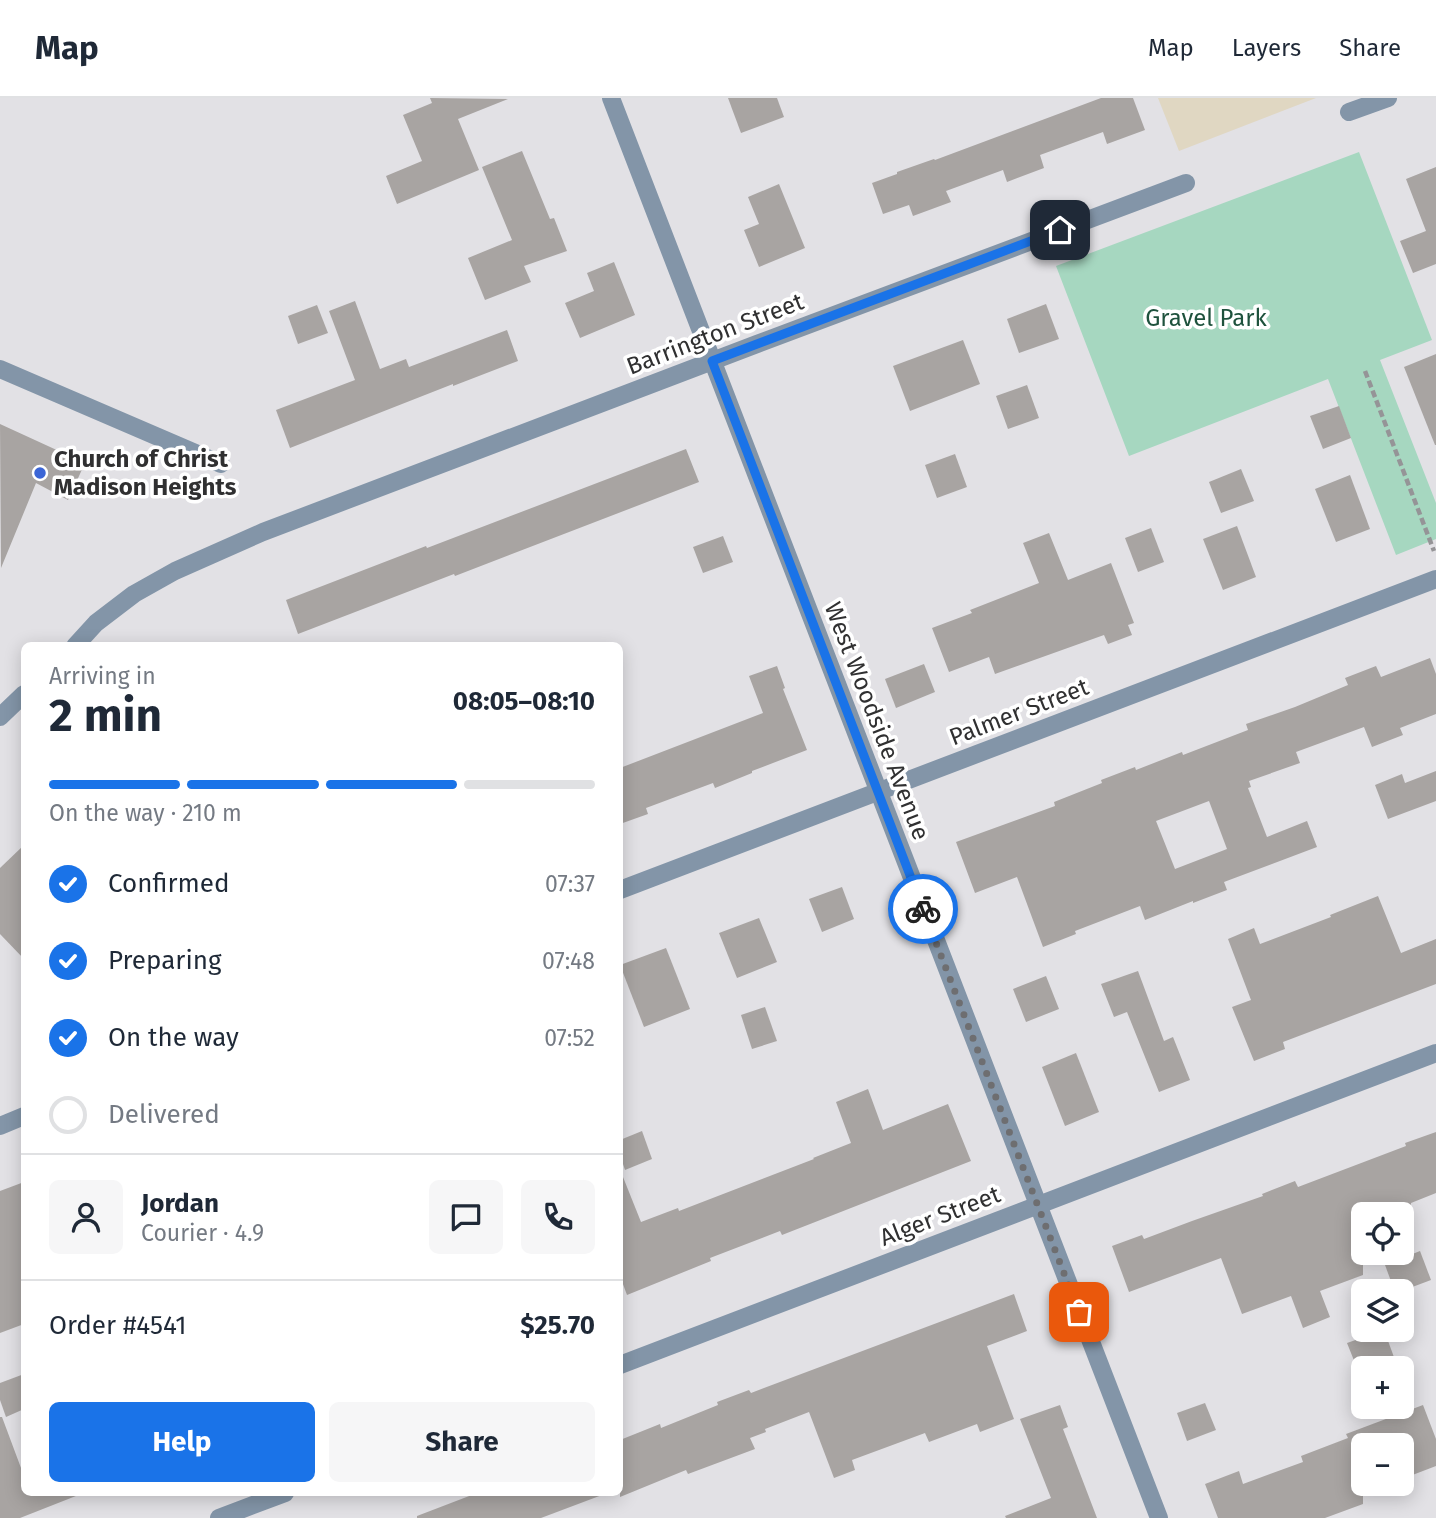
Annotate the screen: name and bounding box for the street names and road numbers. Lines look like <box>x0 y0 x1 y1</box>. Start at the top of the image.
street label: Barrington Street <box>623 287 808 381</box>
street label: West Woodside Avenue <box>819 598 935 844</box>
street label: Palmer Street <box>945 672 1093 751</box>
street label: Alger Street <box>876 1180 1004 1252</box>

